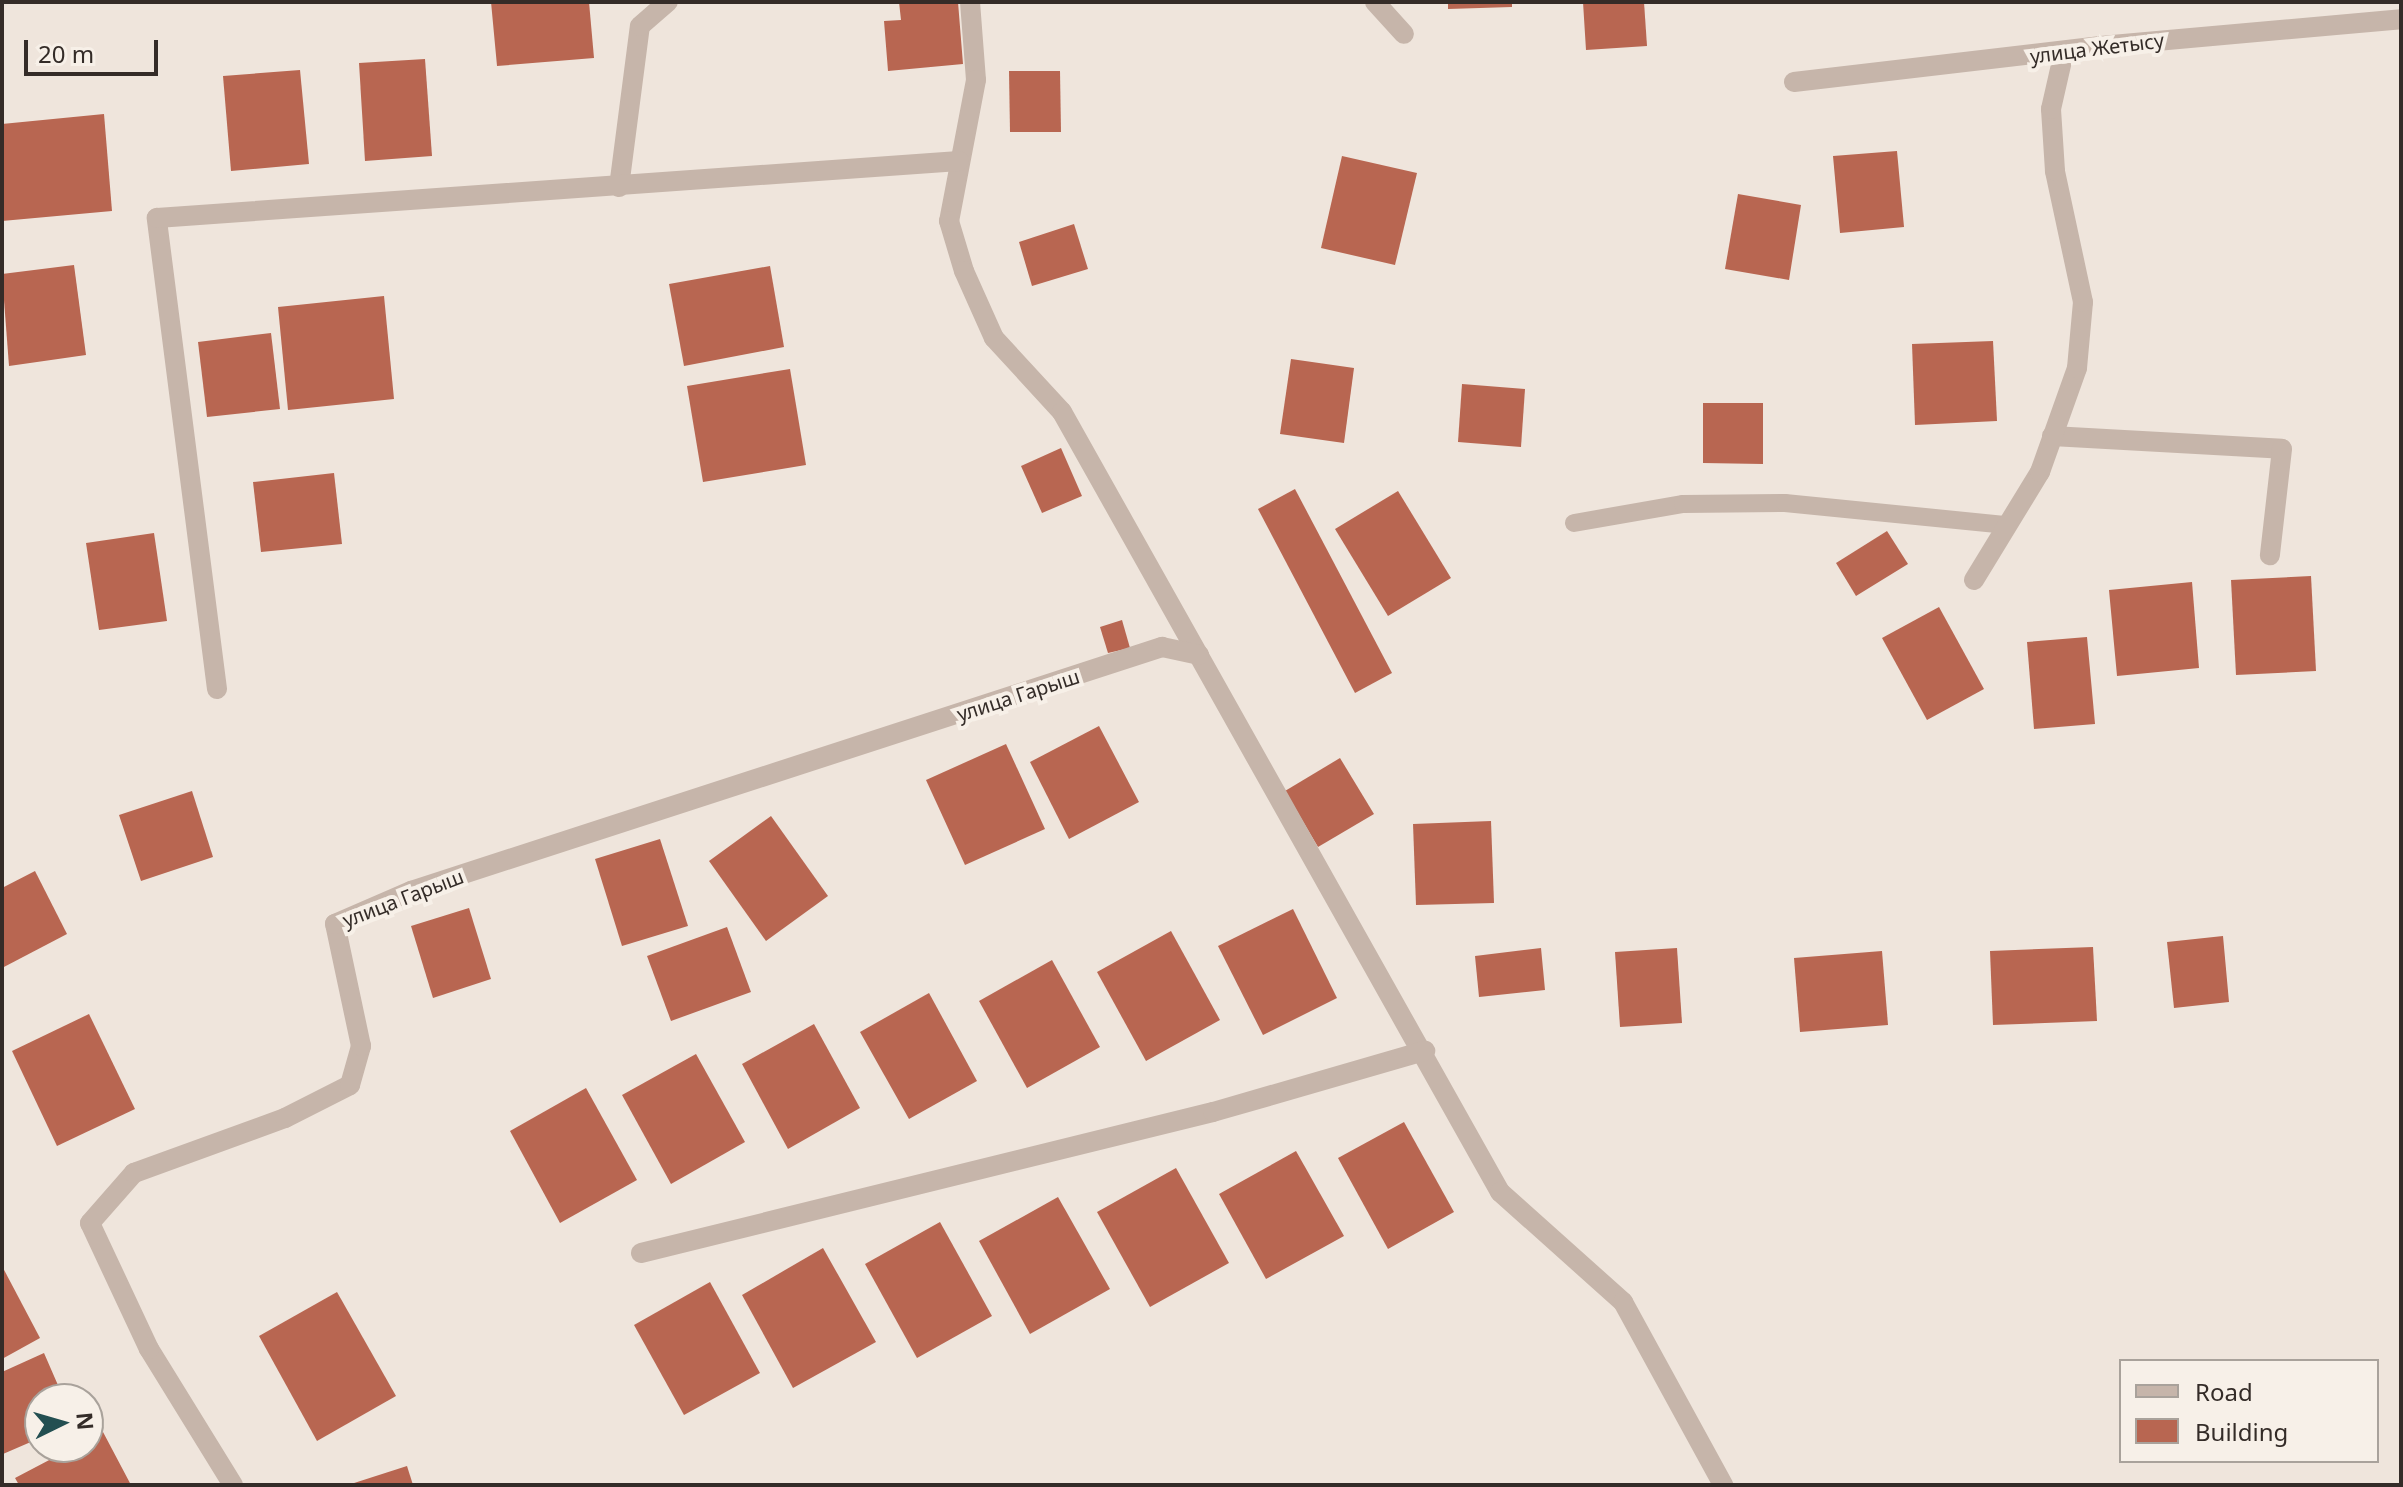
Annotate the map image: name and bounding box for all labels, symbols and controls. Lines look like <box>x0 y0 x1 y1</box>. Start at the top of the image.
scale bar <box>28 24 162 74</box>
street label: улица Жетысу <box>2029 28 2165 68</box>
text: 20 m <box>38 37 94 70</box>
street label: улица Гарыш <box>954 664 1082 726</box>
street label: улица Гарыш <box>339 864 467 932</box>
legend <box>2119 1359 2379 1463</box>
text: Road <box>2195 1375 2253 1408</box>
north arrow <box>24 1383 104 1463</box>
text: N <box>70 1411 102 1431</box>
text: Building <box>2195 1415 2288 1448</box>

